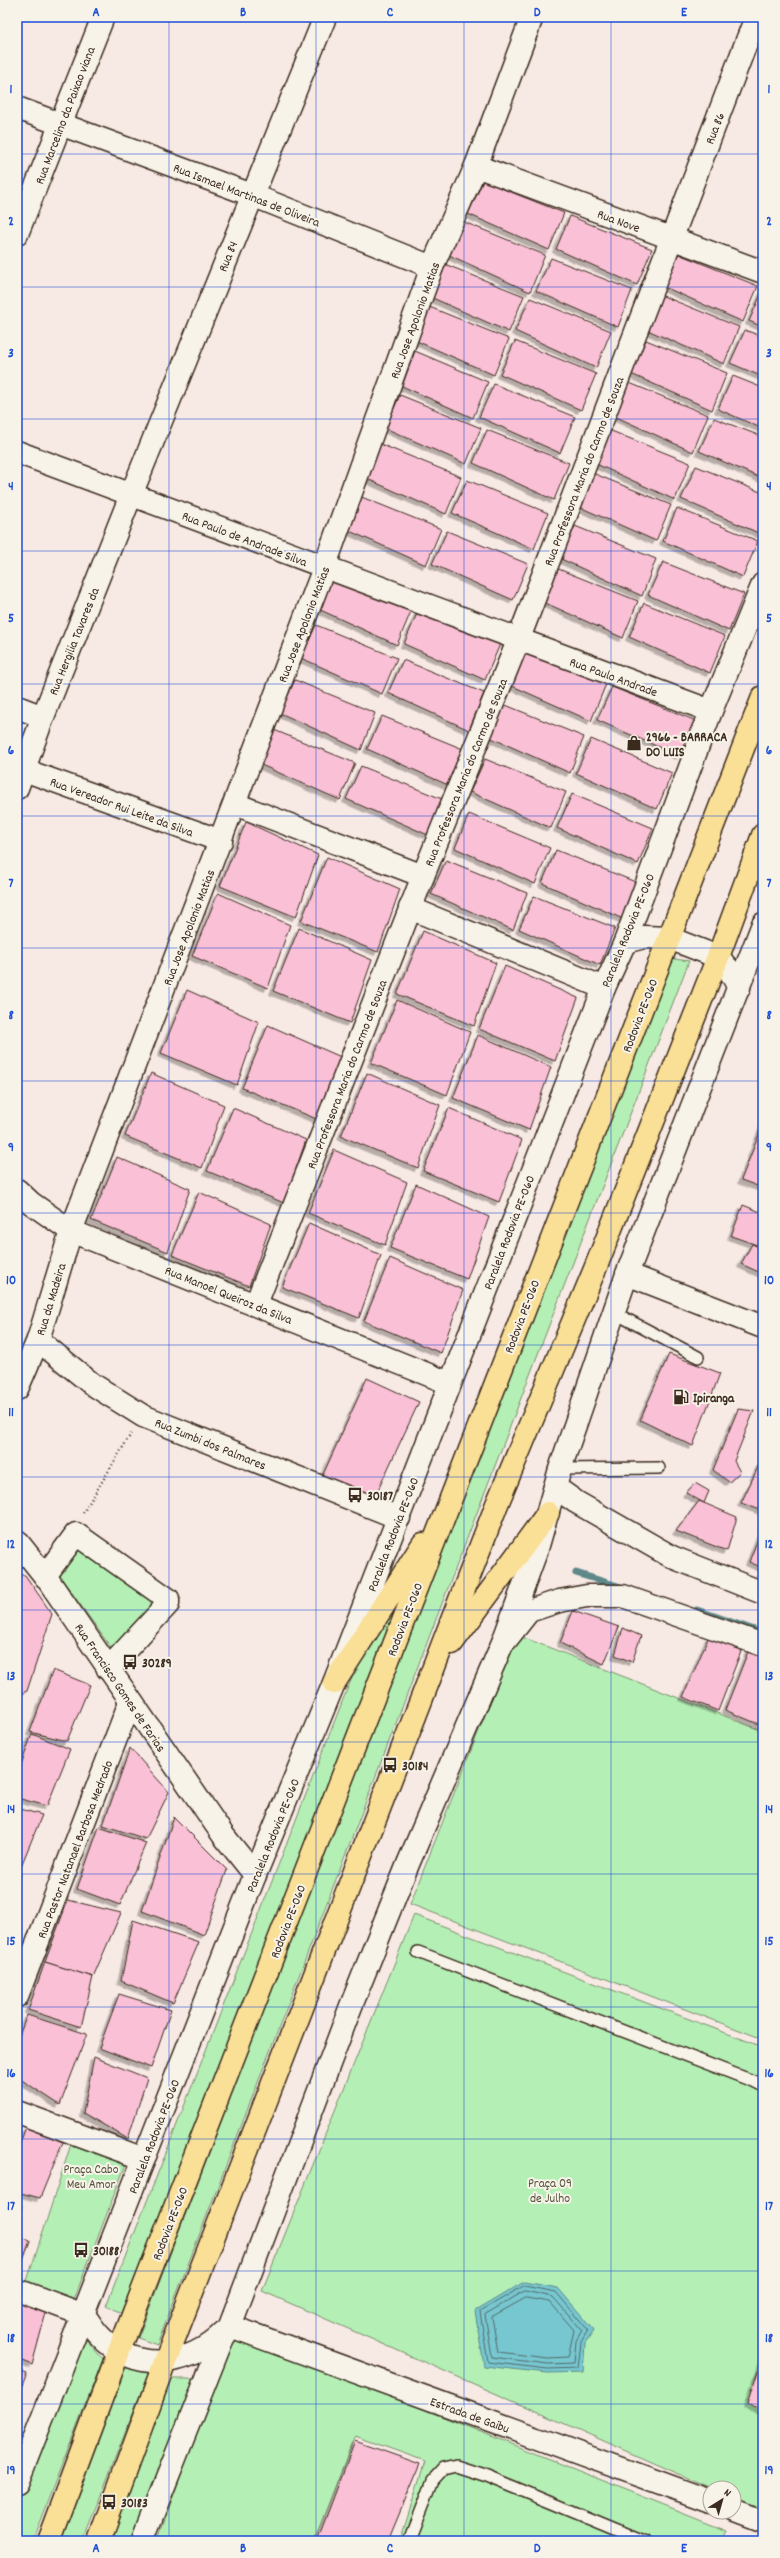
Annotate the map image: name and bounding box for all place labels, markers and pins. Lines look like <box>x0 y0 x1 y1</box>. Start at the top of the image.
place label: 2966 - BARRACA DO LUIS <box>646 729 727 763</box>
shop icon: 2966 - BARRACA DO LUIS <box>625 734 643 752</box>
fuel station icon: Ipiranga <box>672 1388 690 1406</box>
place label: Ipiranga <box>693 1390 735 1409</box>
bus stop icon: 30187 <box>346 1486 364 1504</box>
place label: 30187 <box>367 1488 393 1507</box>
bus stop icon: 30289 <box>121 1653 139 1671</box>
place label: 30289 <box>142 1655 172 1674</box>
bus stop icon: 30184 <box>381 1756 399 1774</box>
place label: 30184 <box>402 1758 428 1777</box>
bus stop icon: 30188 <box>72 2241 90 2259</box>
place label: 30188 <box>93 2243 119 2262</box>
bus stop icon: 30183 <box>100 2493 118 2511</box>
place label: 30183 <box>121 2495 148 2514</box>

